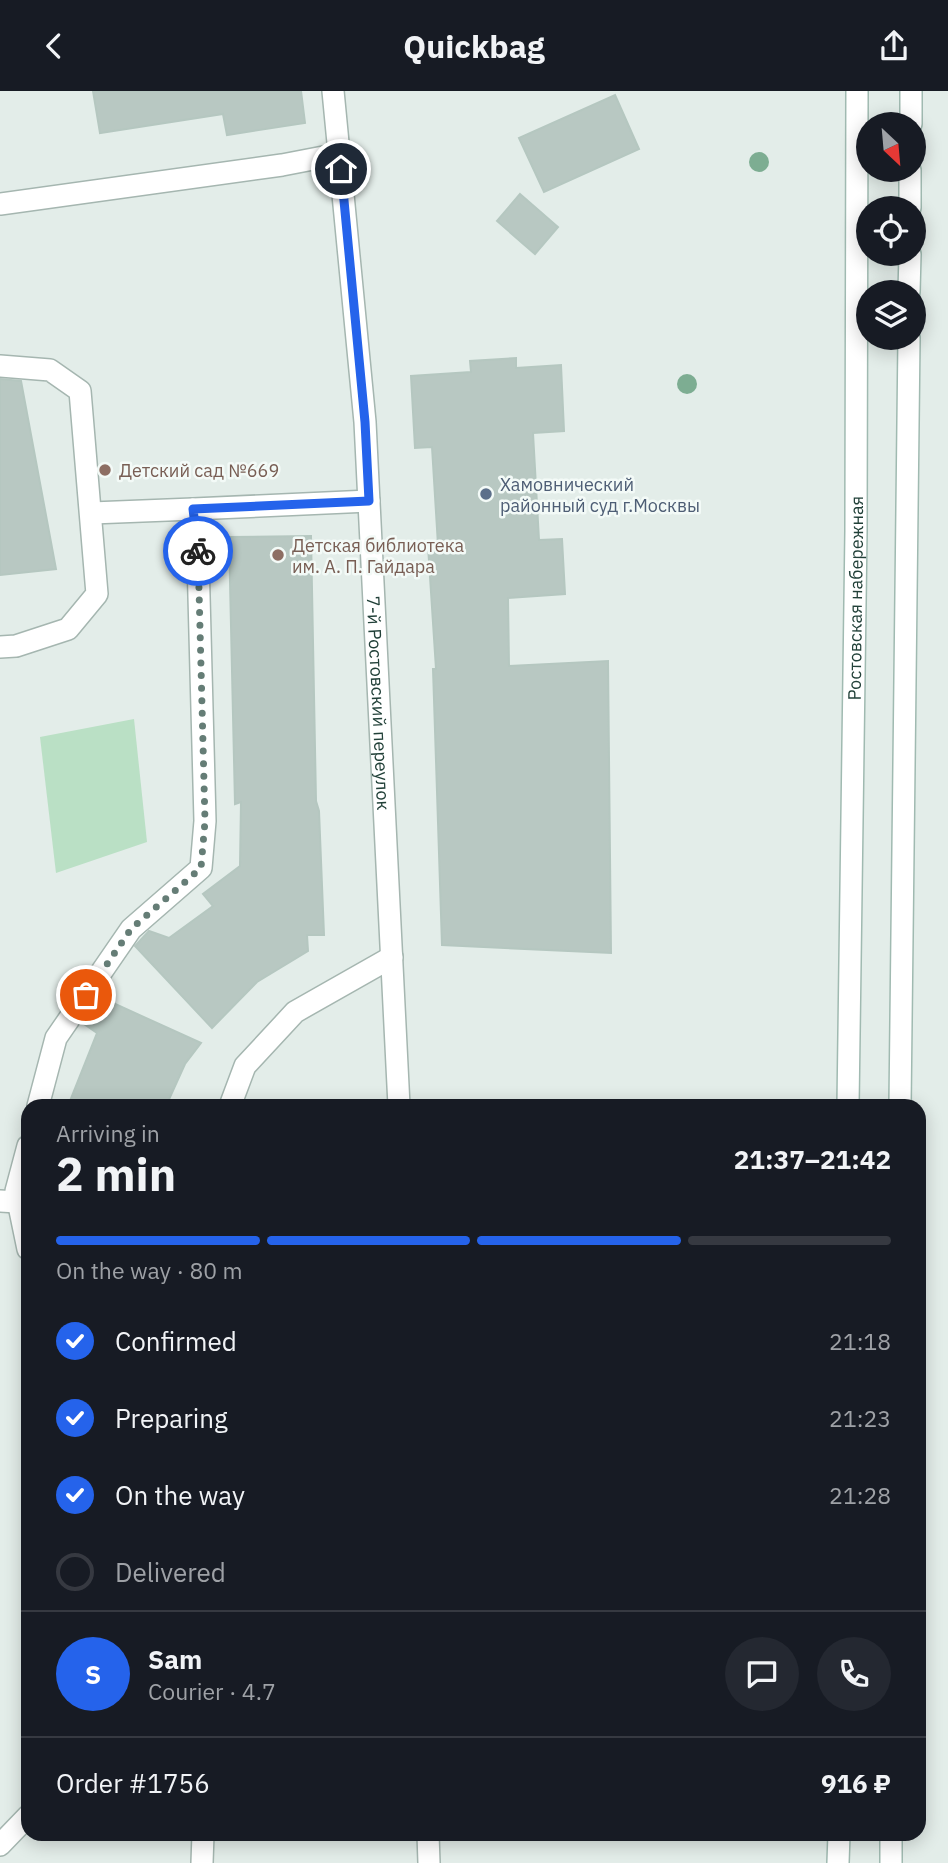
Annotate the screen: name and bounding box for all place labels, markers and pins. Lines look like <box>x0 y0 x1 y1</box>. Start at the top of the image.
pin <box>311 139 371 199</box>
place label: Детский сад №669 <box>119 459 279 482</box>
marker: Детский сад №669 <box>97 462 113 478</box>
place label: Хамовнический районный суд г.Москвы <box>500 473 700 517</box>
marker: Хамовнический районный суд г.Москвы <box>478 486 494 502</box>
place label: Детская библиотека им. А. П. Гайдара <box>292 534 464 578</box>
marker: Детская библиотека им. А. П. Гайдара <box>270 547 286 563</box>
pin <box>56 965 116 1025</box>

